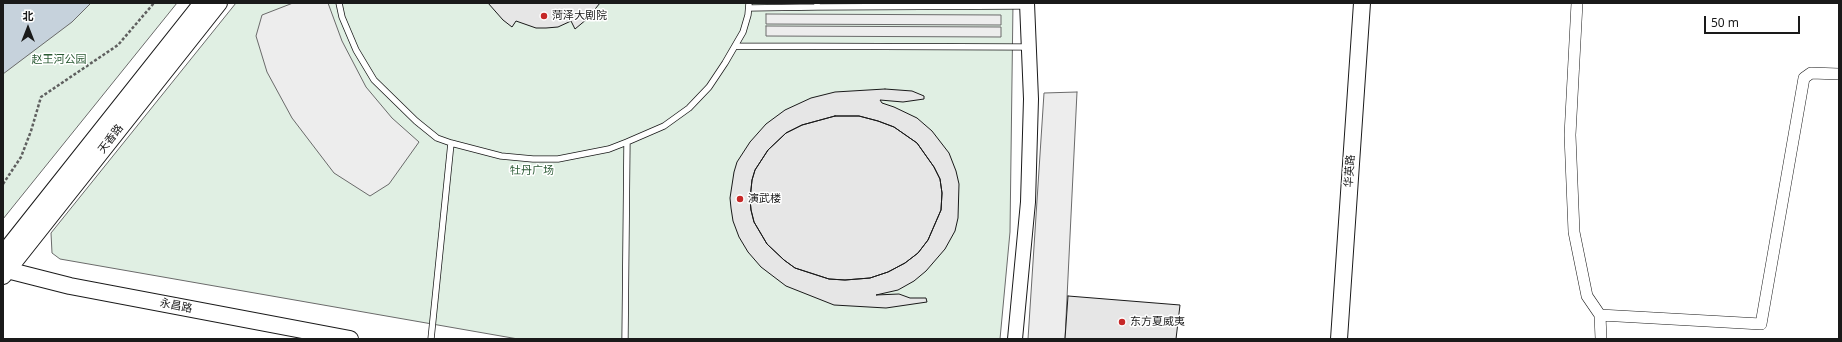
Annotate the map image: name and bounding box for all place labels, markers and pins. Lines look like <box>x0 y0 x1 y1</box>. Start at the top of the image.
place label: 菏泽大剧院 <box>552 9 607 23</box>
marker: 菏泽大剧院 <box>539 11 549 21</box>
place label: 演武楼 <box>748 192 781 206</box>
marker: 演武楼 <box>735 194 745 204</box>
place label: 东方夏威夷 <box>1130 315 1185 329</box>
marker: 东方夏威夷 <box>1117 317 1127 327</box>

